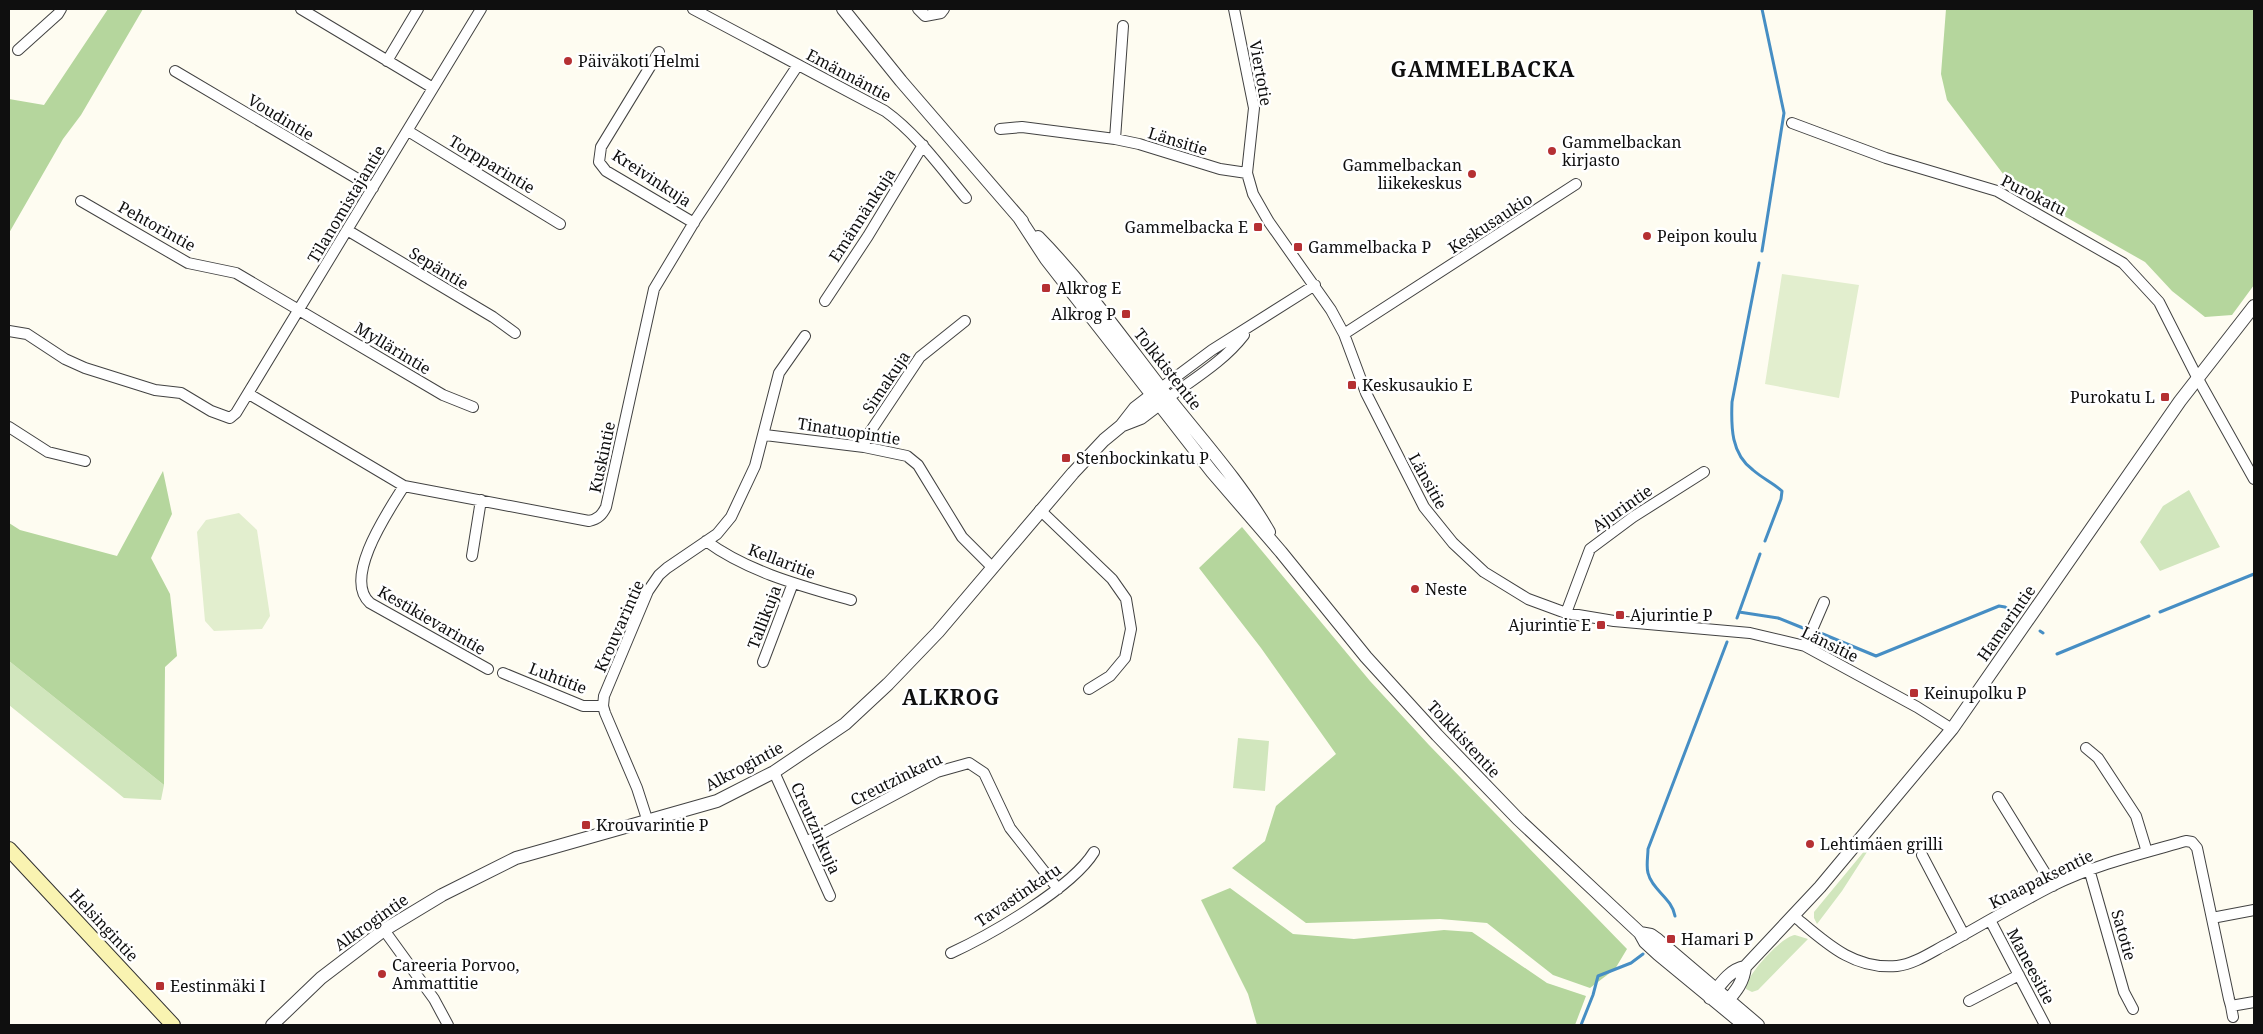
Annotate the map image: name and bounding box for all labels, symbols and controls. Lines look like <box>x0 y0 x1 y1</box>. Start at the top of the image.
street label: Viertotie <box>1244 38 1278 108</box>
street label: Emännäntie <box>803 43 895 107</box>
place label: Päiväkoti Helmi <box>578 50 700 72</box>
marker: Päiväkoti Helmi <box>562 55 574 67</box>
district label: GAMMELBACKA <box>1391 55 1575 83</box>
street label: Voudintie <box>244 89 318 145</box>
street label: Länsitie <box>1146 122 1210 160</box>
street label: Torpparintie <box>445 130 539 198</box>
place label: Gammelbackan kirjasto <box>1562 131 1682 171</box>
street label: Tilanomistajantie <box>302 141 390 267</box>
street label: Kreivinkuja <box>608 144 696 212</box>
marker: Gammelbackan kirjasto <box>1546 145 1558 157</box>
place label: Gammelbackan liikekeskus <box>1342 154 1462 194</box>
street label: Emännänkuja <box>824 164 900 266</box>
marker: Gammelbackan liikekeskus <box>1466 168 1478 180</box>
street label: Purokatu <box>1997 169 2071 221</box>
street label: Keskusaukio <box>1444 188 1536 258</box>
street label: Pehtorintie <box>114 196 200 256</box>
place label: Gammelbacka E <box>1125 216 1248 238</box>
marker: Gammelbacka E <box>1252 221 1264 233</box>
place label: Peipon koulu <box>1657 225 1757 247</box>
marker: Peipon koulu <box>1641 230 1653 242</box>
place label: Gammelbacka P <box>1308 236 1431 258</box>
marker: Gammelbacka P <box>1292 241 1304 253</box>
street label: Sepäntie <box>405 242 473 294</box>
place label: Alkrog E <box>1056 277 1121 299</box>
marker: Alkrog E <box>1040 282 1052 294</box>
place label: Alkrog P <box>1051 303 1116 325</box>
marker: Alkrog P <box>1120 308 1132 320</box>
street label: Myllärintie <box>351 317 435 379</box>
street label: Tolkkistentie <box>1129 324 1207 414</box>
street label: Simakuja <box>857 346 915 418</box>
place label: Keskusaukio E <box>1362 374 1472 396</box>
marker: Keskusaukio E <box>1346 379 1358 391</box>
place label: Purokatu L <box>2070 386 2155 408</box>
marker: Purokatu L <box>2159 391 2171 403</box>
street label: Tinatuopintie <box>796 412 902 450</box>
street label: Kuskintie <box>584 419 620 495</box>
place label: Stenbockinkatu P <box>1076 447 1209 469</box>
street label: Länsitie <box>1404 449 1452 513</box>
marker: Stenbockinkatu P <box>1060 452 1072 464</box>
street label: Ajurintie <box>1588 479 1656 537</box>
street label: Kellaritie <box>745 538 819 584</box>
street label: Krouvarintie <box>589 576 649 676</box>
place label: Neste <box>1425 578 1467 600</box>
street label: Kestikievarintie <box>374 580 490 660</box>
street label: Hamarintie <box>1972 581 2040 665</box>
street label: Tallikuja <box>742 582 786 652</box>
marker: Neste <box>1409 583 1421 595</box>
place label: Ajurintie P <box>1630 604 1713 626</box>
marker: Ajurintie P <box>1614 609 1626 621</box>
place label: Ajurintie E <box>1508 614 1591 636</box>
marker: Ajurintie E <box>1595 619 1607 631</box>
street label: Länsitie <box>1798 621 1862 667</box>
street label: Luhtitie <box>526 657 590 699</box>
place label: Keinupolku P <box>1924 682 2027 704</box>
district label: ALKROG <box>902 683 1000 711</box>
marker: Keinupolku P <box>1908 687 1920 699</box>
street label: Tolkkistentie <box>1423 696 1505 782</box>
street label: Alkrogintie <box>701 736 787 796</box>
street label: Creutzinkatu <box>846 747 946 811</box>
street label: Creutzinkuja <box>786 778 846 878</box>
place label: Krouvarintie P <box>596 814 709 836</box>
marker: Krouvarintie P <box>580 819 592 831</box>
place label: Lehtimäen grilli <box>1820 833 1943 855</box>
marker: Lehtimäen grilli <box>1804 838 1816 850</box>
street label: Knaapaksentie <box>1985 844 2097 914</box>
street label: Tavastinkatu <box>971 858 1065 932</box>
street label: Helsingintie <box>65 884 143 966</box>
street label: Alkrogintie <box>330 888 412 956</box>
street label: Satotie <box>2106 907 2142 963</box>
street label: Maneesitie <box>2002 924 2060 1008</box>
place label: Hamari P <box>1681 928 1754 950</box>
marker: Hamari P <box>1665 933 1677 945</box>
place label: Careeria Porvoo, Ammattitie <box>392 954 519 994</box>
marker: Careeria Porvoo, Ammattitie <box>376 968 388 980</box>
place label: Eestinmäki I <box>170 975 266 997</box>
marker: Eestinmäki I <box>154 980 166 992</box>

